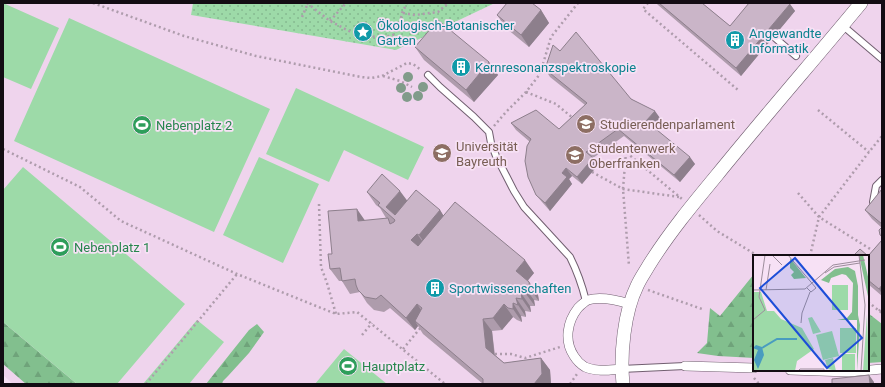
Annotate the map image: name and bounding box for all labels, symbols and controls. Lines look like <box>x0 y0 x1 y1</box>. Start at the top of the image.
place label: Ökologisch-Botanischer Garten <box>377 18 515 48</box>
place icon: Ökologisch-Botanischer Garten <box>352 21 374 43</box>
place label: Angewandte Informatik <box>749 26 821 56</box>
building icon: Angewandte Informatik <box>724 29 746 51</box>
building icon: Kernresonanzspektroskopie <box>450 56 472 78</box>
place label: Kernresonanzspektroskopie <box>475 60 636 75</box>
school or university icon: Studierendenparlament <box>575 113 597 135</box>
sports icon: Nebenplatz 2 <box>131 114 153 136</box>
place label: Studierendenparlament <box>600 117 735 132</box>
place label: Nebenplatz 2 <box>156 118 232 133</box>
place label: Universität Bayreuth <box>456 139 518 169</box>
place label: Studentenwerk Oberfranken <box>589 141 676 171</box>
school or university icon: Universität Bayreuth <box>431 142 453 164</box>
school or university icon: Studentenwerk Oberfranken <box>564 144 586 166</box>
sports icon: Nebenplatz 1 <box>49 236 71 258</box>
place label: Nebenplatz 1 <box>74 240 150 255</box>
inset map <box>753 255 869 371</box>
building icon: Sportwissenschaften <box>424 277 446 299</box>
place label: Sportwissenschaften <box>449 281 571 296</box>
sports icon: Hauptplatz <box>337 355 359 377</box>
place label: Hauptplatz <box>362 359 426 374</box>

